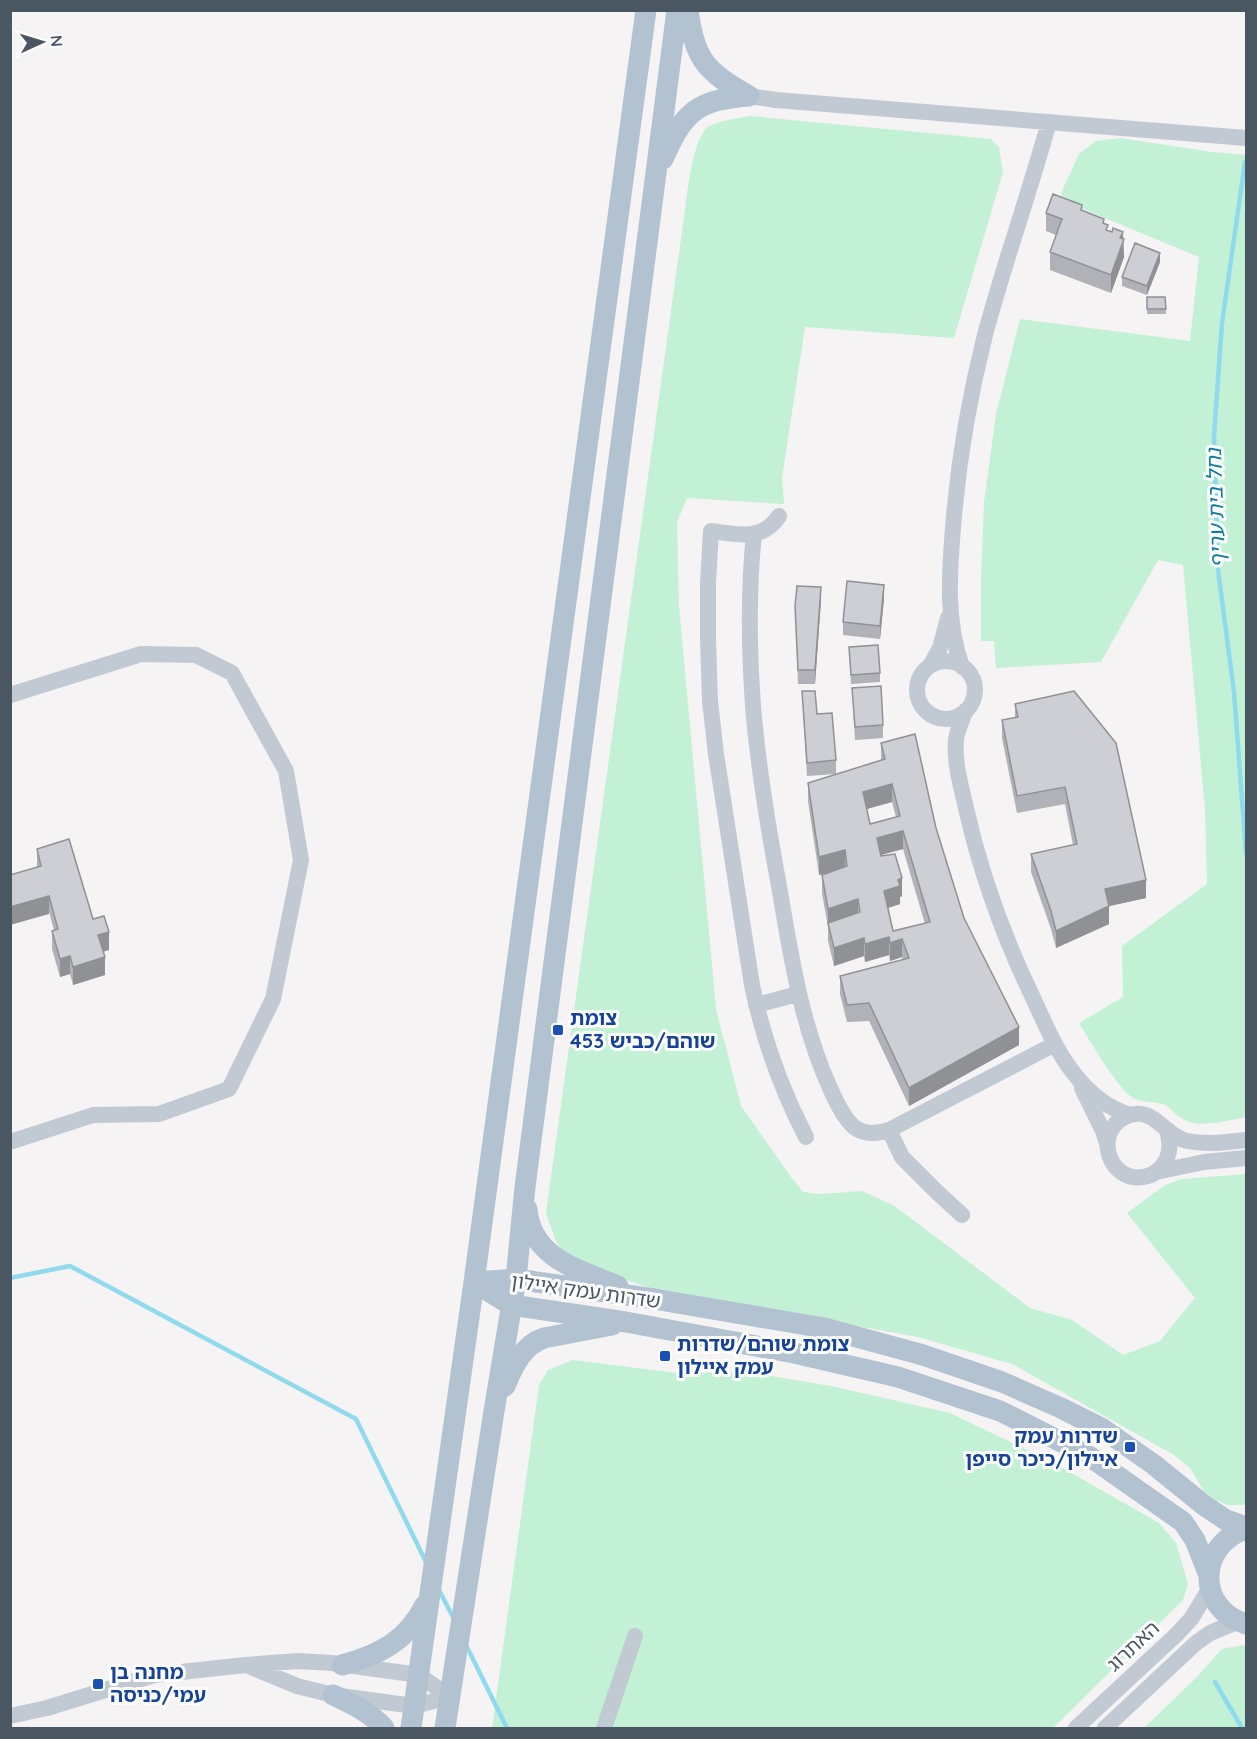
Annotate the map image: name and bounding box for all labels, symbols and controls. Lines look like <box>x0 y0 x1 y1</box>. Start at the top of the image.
north arrow <box>12 12 72 72</box>
text: N <box>47 34 67 48</box>
water label: נחל בית עריף <box>1200 446 1230 568</box>
place label: צומת שוהם/כביש 453 <box>570 1005 716 1053</box>
marker: צומת שוהם/כביש 453 <box>551 1023 565 1037</box>
street label: שדרות עמק איילון <box>510 1268 662 1313</box>
place label: צומת שוהם/שדרות עמק איילון <box>677 1331 849 1379</box>
marker: צומת שוהם/שדרות עמק איילון <box>658 1349 672 1363</box>
place label: שדרות עמק איילון/כיכר סייפן <box>965 1423 1118 1471</box>
marker: שדרות עמק איילון/כיכר סייפן <box>1123 1440 1137 1454</box>
street label: האתרוג <box>1101 1615 1164 1676</box>
place label: מחנה בן עמי/כניסה <box>110 1659 206 1707</box>
marker: מחנה בן עמי/כניסה <box>91 1677 105 1691</box>

